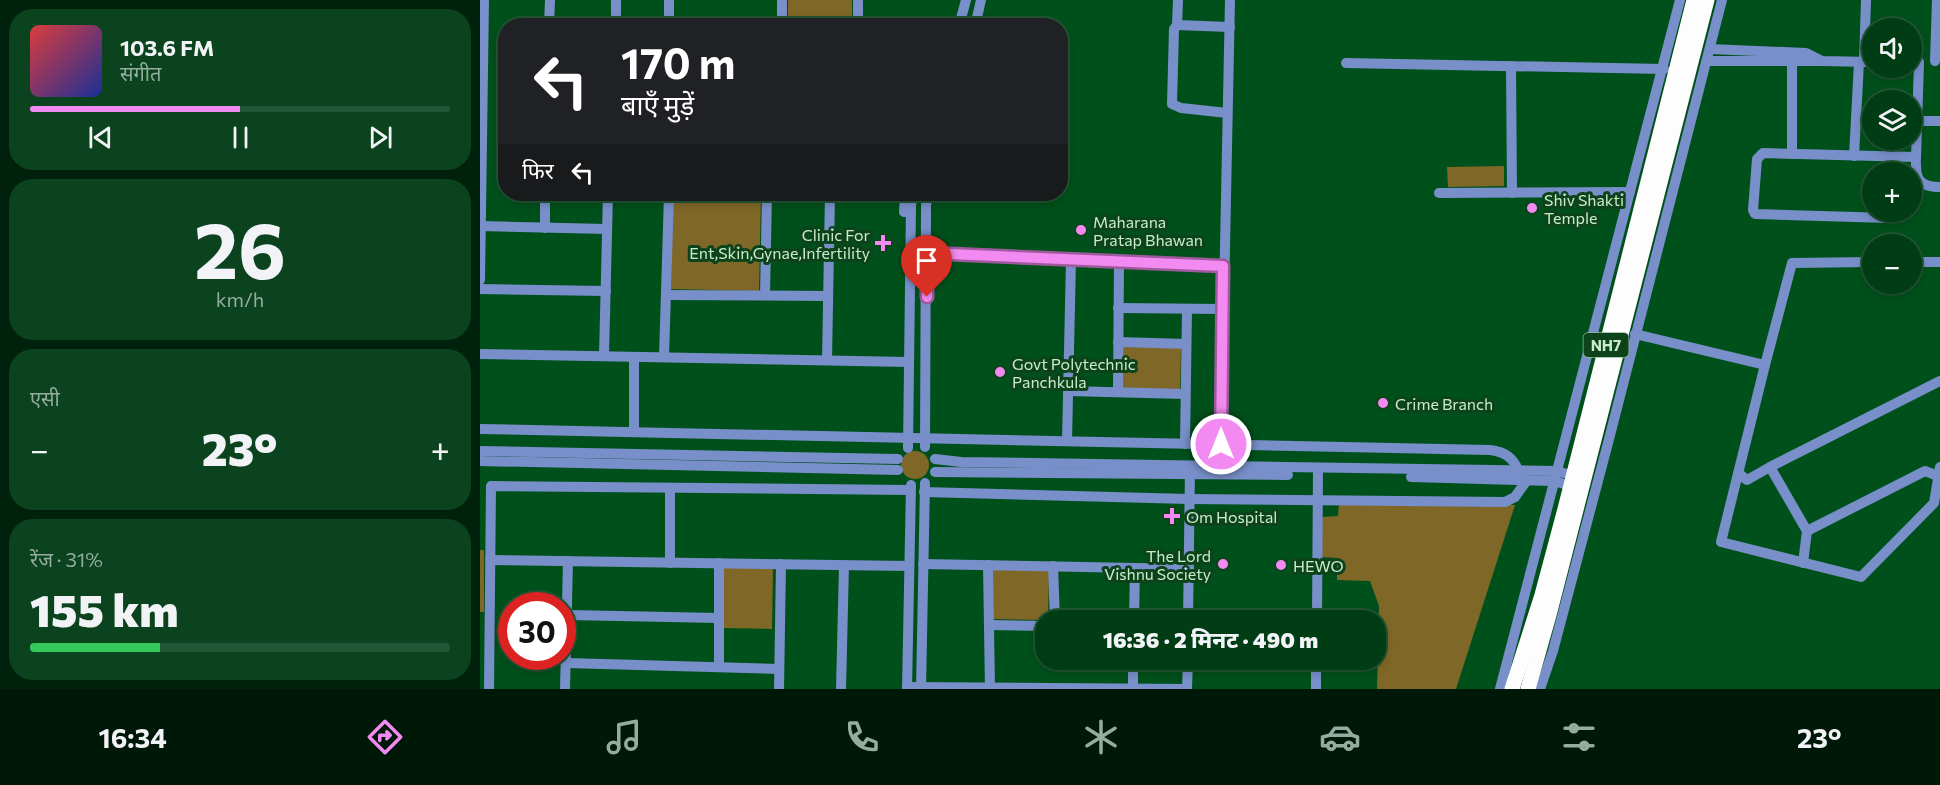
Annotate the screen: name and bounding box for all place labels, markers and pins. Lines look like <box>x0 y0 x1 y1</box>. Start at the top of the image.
place label: Shiv Shakti Temple <box>1544 190 1624 227</box>
marker: Shiv Shakti Temple <box>1525 201 1539 215</box>
place label: Maharana Pratap Bhawan <box>1093 212 1203 249</box>
marker: Maharana Pratap Bhawan <box>1074 223 1088 237</box>
place label: Clinic For Ent,Skin,Gynae,Infertility <box>689 225 871 262</box>
marker: Clinic For Ent,Skin,Gynae,Infertility <box>874 234 892 252</box>
pin <box>901 235 952 297</box>
place label: Govt Polytechnic Panchkula <box>1012 354 1136 391</box>
marker: Govt Polytechnic Panchkula <box>993 365 1007 379</box>
place label: Crime Branch <box>1395 394 1493 413</box>
marker: Crime Branch <box>1376 396 1390 410</box>
marker: Om Hospital <box>1163 507 1181 525</box>
place label: Om Hospital <box>1186 507 1277 526</box>
place label: The Lord Vishnu Society <box>1104 546 1211 583</box>
place label: HEWO <box>1293 556 1344 575</box>
marker: The Lord Vishnu Society <box>1216 557 1230 571</box>
marker: HEWO <box>1274 558 1288 572</box>

